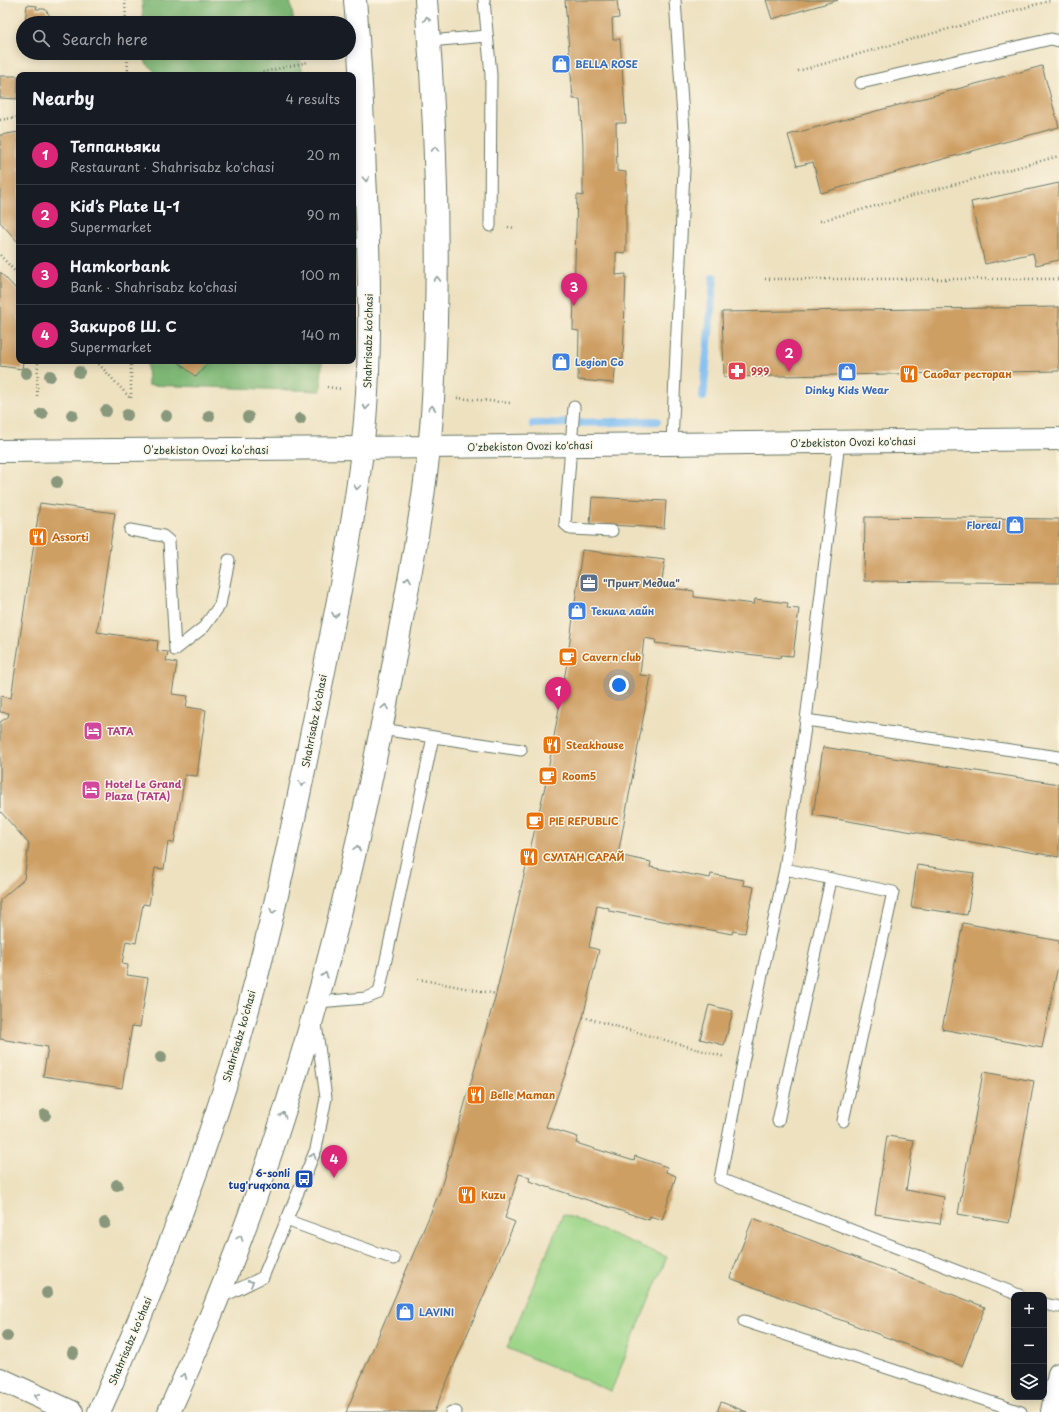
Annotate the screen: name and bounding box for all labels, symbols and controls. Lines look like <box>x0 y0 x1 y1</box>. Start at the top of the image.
search box <box>16 16 356 60</box>
one-way arrow <box>423 16 432 22</box>
icon: search <box>30 27 52 49</box>
text: Search here <box>62 27 148 50</box>
shop icon: BELLA ROSE <box>550 53 572 75</box>
place label: BELLA ROSE <box>575 56 638 71</box>
text: Nearby <box>32 85 94 111</box>
text: 4 results <box>286 89 340 108</box>
text: Теппаньяки <box>70 134 161 157</box>
text: 1 <box>42 145 48 164</box>
text: 20 m <box>306 145 340 164</box>
one-way arrow <box>431 146 439 152</box>
text: Restaurant · Shahrisabz ko'chasi <box>70 157 274 176</box>
one-way arrow <box>361 176 370 182</box>
text: Kid’s Plate Ц-1 <box>70 194 180 217</box>
text: 2 <box>40 205 50 224</box>
text: 90 m <box>307 205 340 224</box>
text: Supermarket <box>70 217 152 236</box>
text: Hamkorbank <box>70 254 170 277</box>
text: 3 <box>41 265 49 284</box>
text: 100 m <box>300 265 340 284</box>
pin: 3 <box>561 273 587 306</box>
one-way arrow <box>433 276 441 282</box>
text: Bank · Shahrisabz ko'chasi <box>70 277 237 296</box>
street label: Shahrisabz ko'chasi <box>359 293 376 389</box>
text: Закиров Ш. С <box>70 314 177 337</box>
text: 4 <box>41 325 49 344</box>
text: 140 m <box>301 325 340 344</box>
text: Supermarket <box>70 337 152 356</box>
pin: 2 <box>776 339 802 372</box>
shop icon: Legion Co <box>550 351 572 373</box>
place label: Legion Co <box>575 354 624 369</box>
pharmacy icon: 999 <box>726 360 748 382</box>
shop icon: Dinky Kids Wear <box>836 361 858 383</box>
place label: 999 <box>751 363 769 378</box>
restaurant icon: Саодат ресторан <box>898 363 920 385</box>
place label: Саодат ресторан <box>923 366 1012 381</box>
place label: Dinky Kids Wear <box>805 382 890 397</box>
one-way arrow <box>362 403 371 410</box>
one-way arrow <box>427 405 436 411</box>
street label: O'zbekiston Ovozi ko'chasi <box>790 433 916 450</box>
street label: O'zbekiston Ovozi ko'chasi <box>467 437 593 454</box>
street label: O'zbekiston Ovozi ko'chasi <box>143 442 269 457</box>
one-way arrow <box>353 484 362 490</box>
shop icon: Floreal <box>1004 514 1026 536</box>
place label: Floreal <box>967 517 1001 532</box>
restaurant icon: Assorti <box>27 526 49 548</box>
place label: Assorti <box>52 529 89 544</box>
office icon: "Принт Медиа" <box>578 572 600 594</box>
place label: "Принт Медиа" <box>603 575 680 590</box>
one-way arrow <box>404 576 412 582</box>
shop icon: Текила лайн <box>566 600 588 622</box>
place label: Текила лайн <box>591 603 655 618</box>
one-way arrow <box>331 612 340 618</box>
cafe icon: Cavern club <box>557 646 579 668</box>
place label: Cavern club <box>582 649 641 664</box>
street label: Shahrisabz ko'chasi <box>297 673 330 769</box>
your location <box>609 675 629 695</box>
pin: 1 <box>545 677 571 710</box>
one-way arrow <box>380 704 389 710</box>
hotel icon: ТАТА <box>82 720 104 742</box>
place label: ТАТА <box>107 723 134 738</box>
restaurant icon: Steakhouse <box>541 734 563 756</box>
place label: Steakhouse <box>566 737 624 752</box>
cafe icon: Room5 <box>537 765 559 787</box>
place label: Room5 <box>562 768 596 783</box>
place label: Hotel Le Grand Plaza (TATA) <box>105 776 182 803</box>
hotel icon: Hotel Le Grand Plaza (TATA) <box>80 779 102 801</box>
one-way arrow <box>298 781 306 787</box>
cafe icon: PIE REPUBLIC <box>524 810 546 832</box>
place label: PIE REPUBLIC <box>549 813 619 828</box>
one-way arrow <box>352 845 360 852</box>
restaurant icon: СУЛТАН САРАЙ <box>518 846 540 868</box>
place label: СУЛТАН САРАЙ <box>543 849 625 864</box>
one-way arrow <box>269 907 277 914</box>
one-way arrow <box>321 971 329 978</box>
street label: Shahrisabz ko'chasi <box>218 988 259 1084</box>
restaurant icon: Belle Maman <box>465 1084 487 1106</box>
place label: Belle Maman <box>490 1087 555 1102</box>
one-way arrow <box>279 1112 287 1119</box>
pin: 4 <box>321 1145 347 1178</box>
one-way arrow <box>309 1153 317 1160</box>
place label: 6-sonli tug'ruqxona <box>229 1165 290 1192</box>
bus stop icon: 6-sonli tug'ruqxona <box>293 1168 315 1190</box>
restaurant icon: Kuzu <box>456 1184 478 1206</box>
place label: Kuzu <box>481 1187 506 1202</box>
one-way arrow <box>236 1234 244 1241</box>
one-way arrow <box>246 1280 254 1287</box>
map controls <box>1011 1292 1047 1400</box>
button: + <box>1011 1292 1047 1328</box>
street label: Shahrisabz ko'chasi <box>104 1294 155 1387</box>
shop icon: LAVINI <box>394 1301 416 1323</box>
place label: LAVINI <box>419 1304 454 1319</box>
button: − <box>1011 1328 1047 1364</box>
button: layers <box>1011 1364 1047 1400</box>
one-way arrow <box>180 1373 188 1380</box>
one-way arrow <box>33 1393 41 1401</box>

